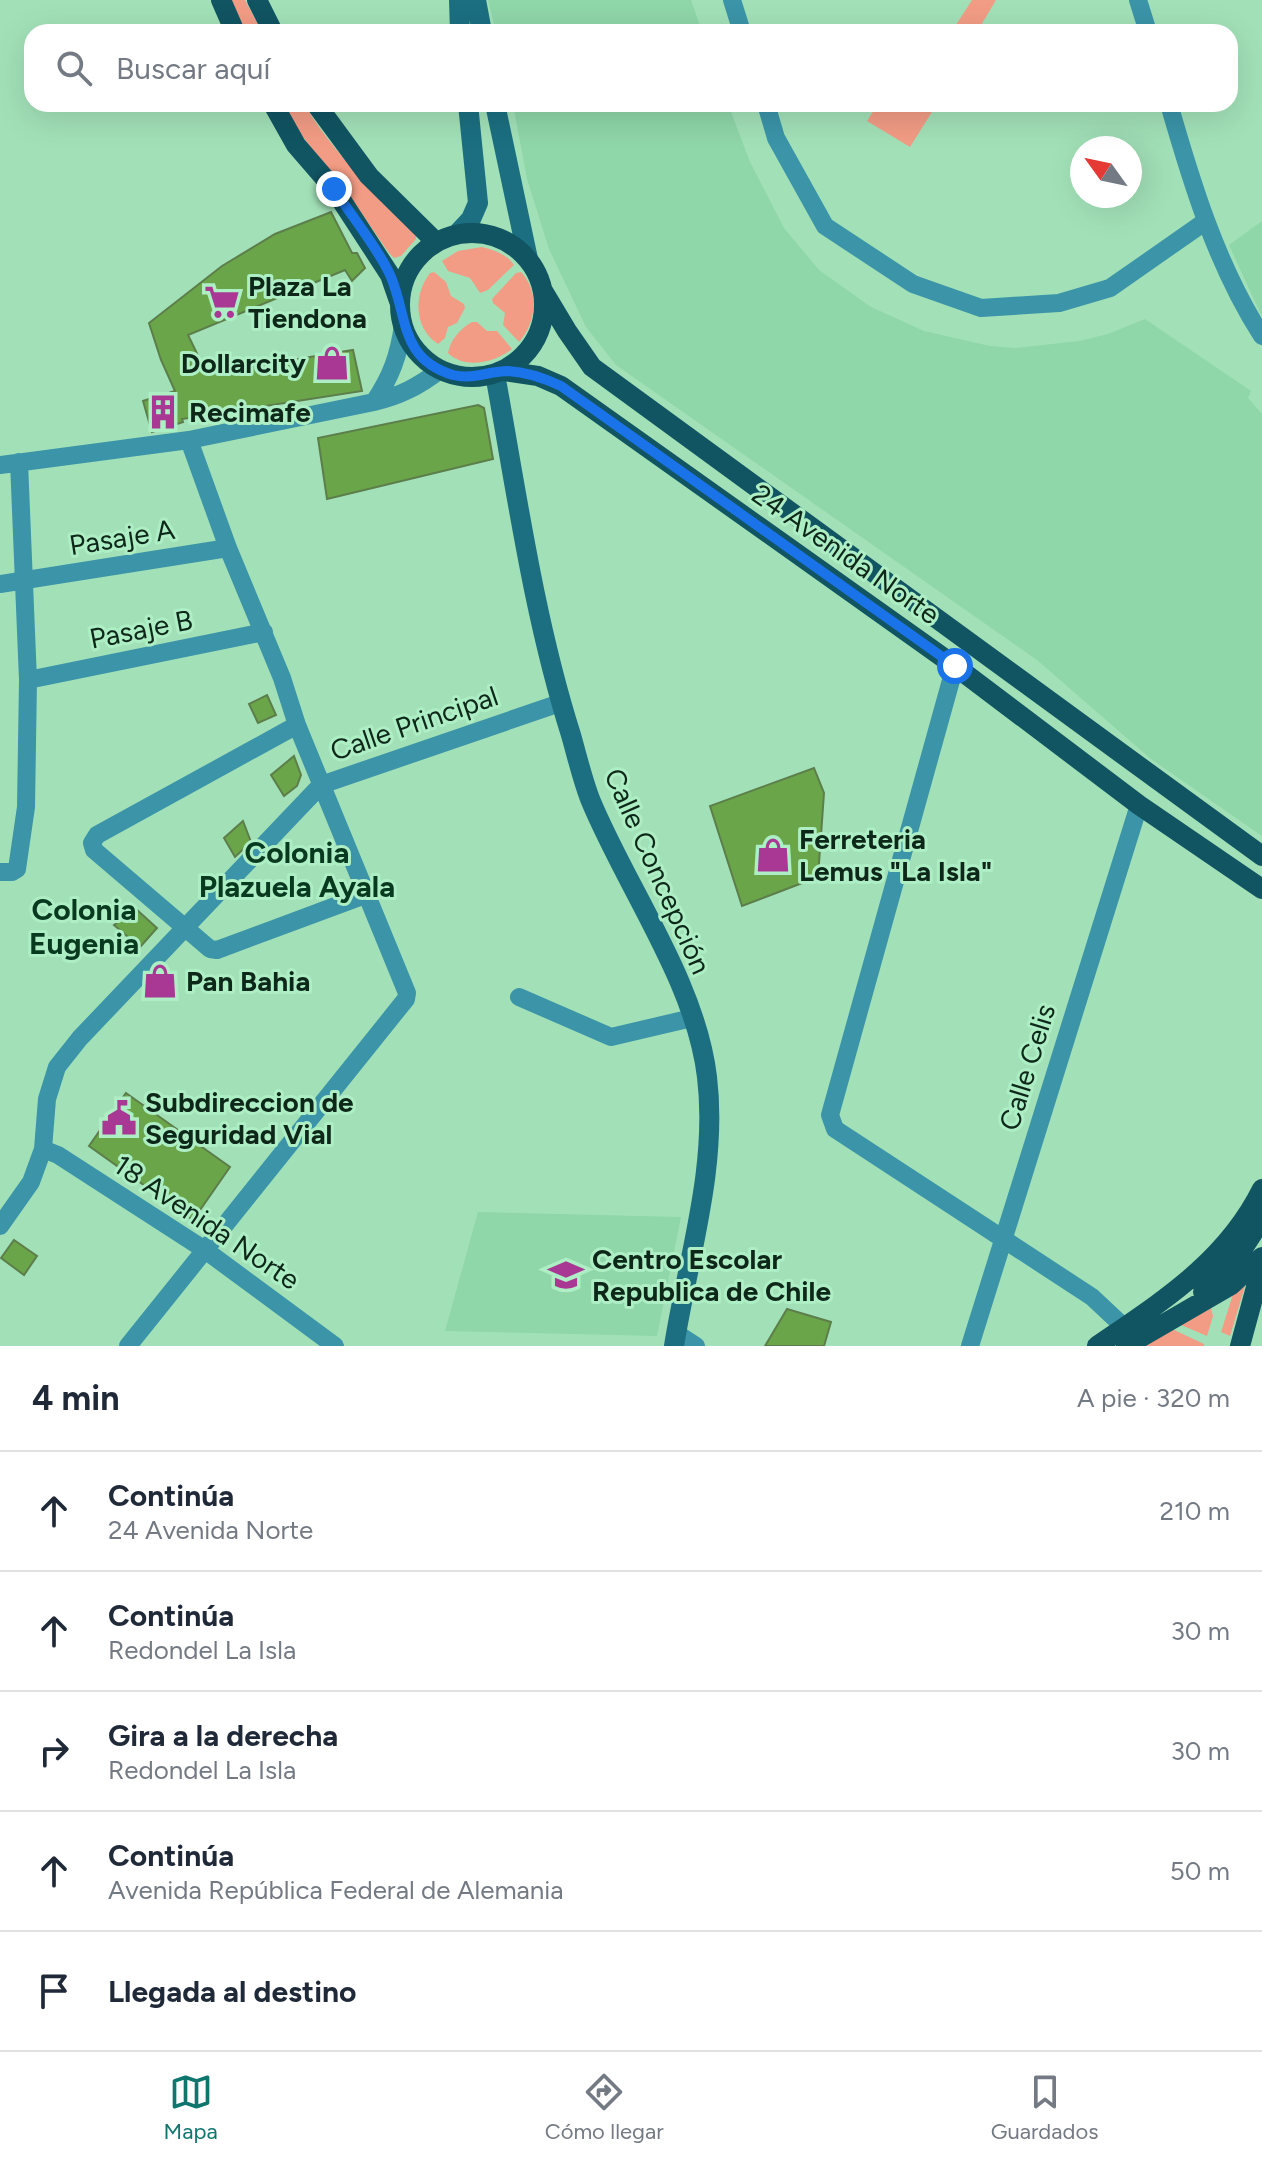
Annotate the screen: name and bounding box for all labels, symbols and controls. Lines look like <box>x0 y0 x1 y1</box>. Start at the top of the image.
search box <box>24 24 1238 112</box>
icon: search <box>52 46 96 90</box>
text: Buscar aquí <box>116 50 270 87</box>
north arrow <box>1070 136 1142 208</box>
route end <box>316 171 352 207</box>
place label: Plaza La Tiendona <box>248 269 367 335</box>
supermarket icon: Plaza La Tiendona <box>203 283 241 321</box>
shop icon: Dollarcity <box>313 344 351 382</box>
place label: Dollarcity <box>181 346 307 380</box>
building icon: Recimafe <box>144 393 182 431</box>
place label: Recimafe <box>189 395 311 429</box>
street label: 24 Avenida Norte <box>746 477 946 631</box>
street label: Pasaje A <box>67 512 177 562</box>
street label: Pasaje B <box>87 602 195 656</box>
route start <box>937 648 973 684</box>
street label: Calle Principal <box>326 678 502 768</box>
street label: Calle Concepción <box>597 763 719 979</box>
place label: Ferreteria Lemus "La Isla" <box>799 822 992 888</box>
district label: Colonia Plazuela Ayala <box>199 834 395 905</box>
shop icon: Ferreteria Lemus "La Isla" <box>754 836 792 874</box>
district label: Colonia Eugenia <box>29 891 139 962</box>
shop icon: Pan Bahia <box>141 962 179 1000</box>
place label: Pan Bahia <box>186 964 310 998</box>
street label: Calle Celis <box>992 1000 1062 1134</box>
place label: Subdireccion de Seguridad Vial <box>145 1085 354 1151</box>
public building icon: Subdireccion de Seguridad Vial <box>100 1099 138 1137</box>
street label: 18 Avenida Norte <box>108 1147 306 1297</box>
place label: Centro Escolar Republica de Chile <box>592 1242 831 1308</box>
school or university icon: Centro Escolar Republica de Chile <box>547 1256 585 1294</box>
text: 4 min <box>32 1378 119 1419</box>
text: A pie · 320 m <box>1077 1382 1230 1414</box>
text: Continúa <box>108 1477 234 1514</box>
icon: ahead <box>32 1489 76 1533</box>
text: 210 m <box>1160 1495 1230 1527</box>
text: 24 Avenida Norte <box>108 1514 313 1546</box>
text: Continúa <box>108 1597 234 1634</box>
icon: ahead <box>32 1609 76 1653</box>
text: 30 m <box>1171 1615 1230 1647</box>
text: Redondel La Isla <box>108 1634 296 1666</box>
text: Gira a la derecha <box>108 1717 338 1754</box>
icon: right <box>32 1729 76 1773</box>
text: 30 m <box>1171 1735 1230 1767</box>
text: Redondel La Isla <box>108 1754 296 1786</box>
text: Continúa <box>108 1837 234 1874</box>
icon: ahead <box>32 1849 76 1893</box>
text: 50 m <box>1170 1855 1230 1887</box>
text: Avenida República Federal de Alemania <box>108 1874 564 1906</box>
icon: arrive <box>32 1969 76 2013</box>
text: Llegada al destino <box>108 1973 356 2010</box>
tab: Mapa <box>164 2070 218 2145</box>
tab: Cómo llegar <box>545 2070 664 2145</box>
tab: Guardados <box>991 2070 1098 2145</box>

